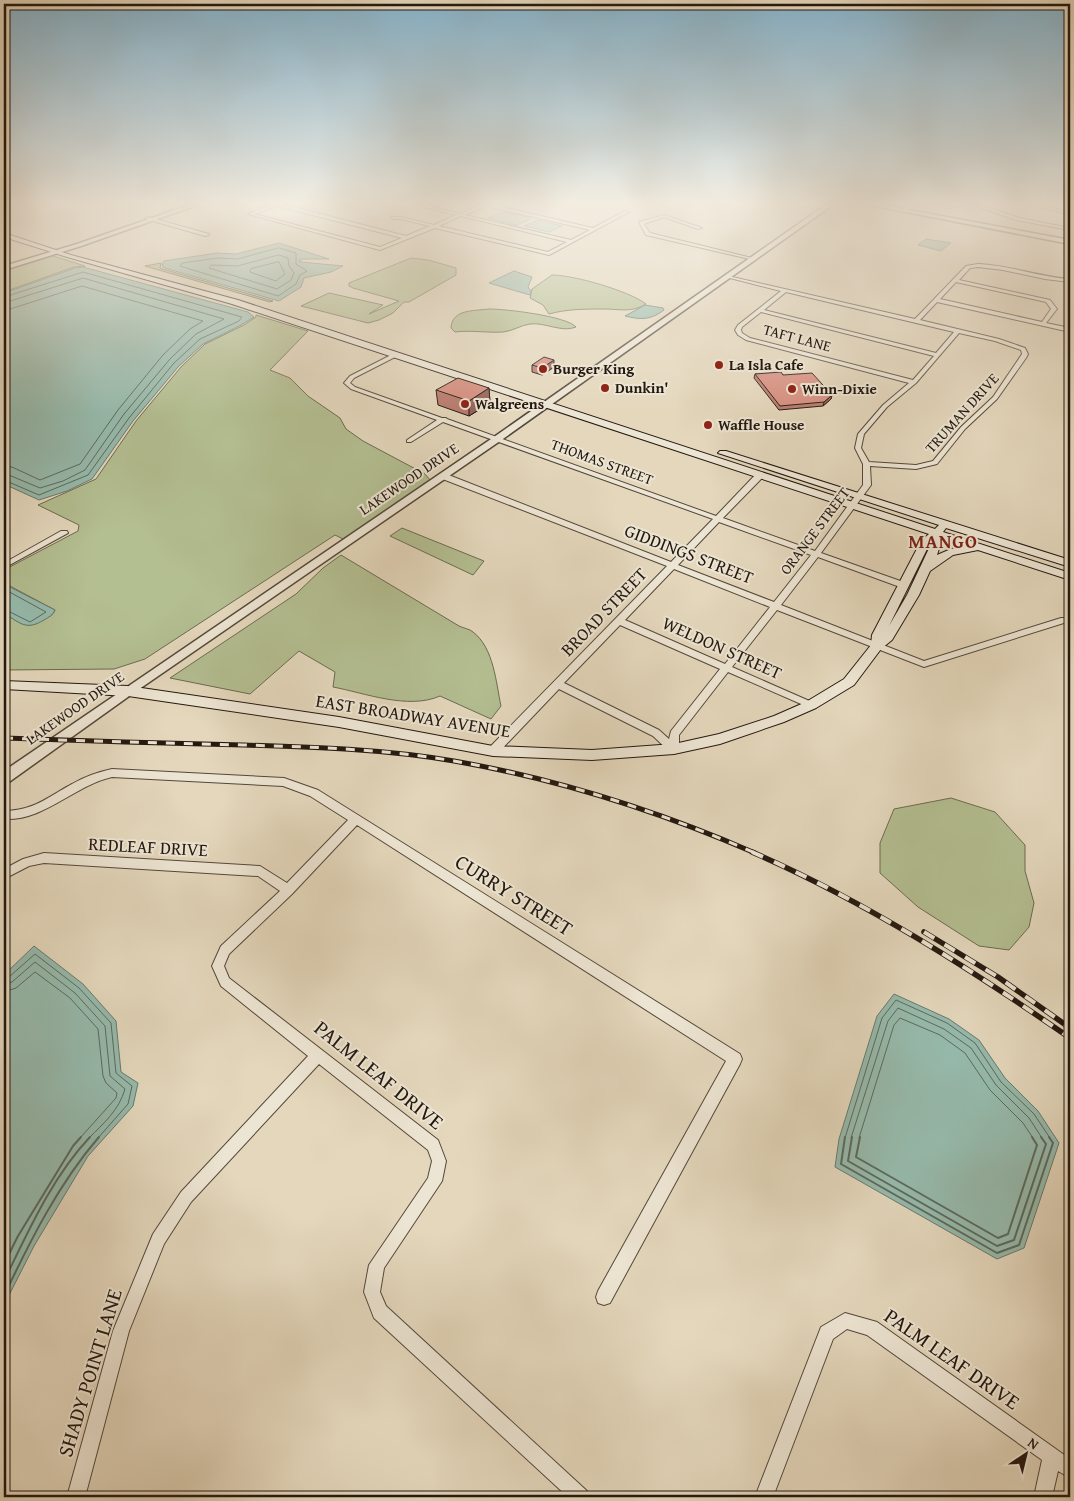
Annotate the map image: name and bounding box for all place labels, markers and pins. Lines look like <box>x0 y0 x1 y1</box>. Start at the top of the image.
place label: La Isla Cafe <box>729 354 804 375</box>
place label: Burger King <box>553 358 634 379</box>
marker: La Isla Cafe <box>713 359 725 371</box>
marker: Burger King <box>537 363 549 375</box>
place label: Dunkin' <box>615 377 668 398</box>
place label: Winn-Dixie <box>802 378 877 399</box>
marker: Dunkin' <box>599 382 611 394</box>
marker: Winn-Dixie <box>786 383 798 395</box>
place label: Walgreens <box>475 393 544 414</box>
marker: Walgreens <box>459 398 471 410</box>
place label: Waffle House <box>718 414 804 435</box>
marker: Waffle House <box>702 419 714 431</box>

